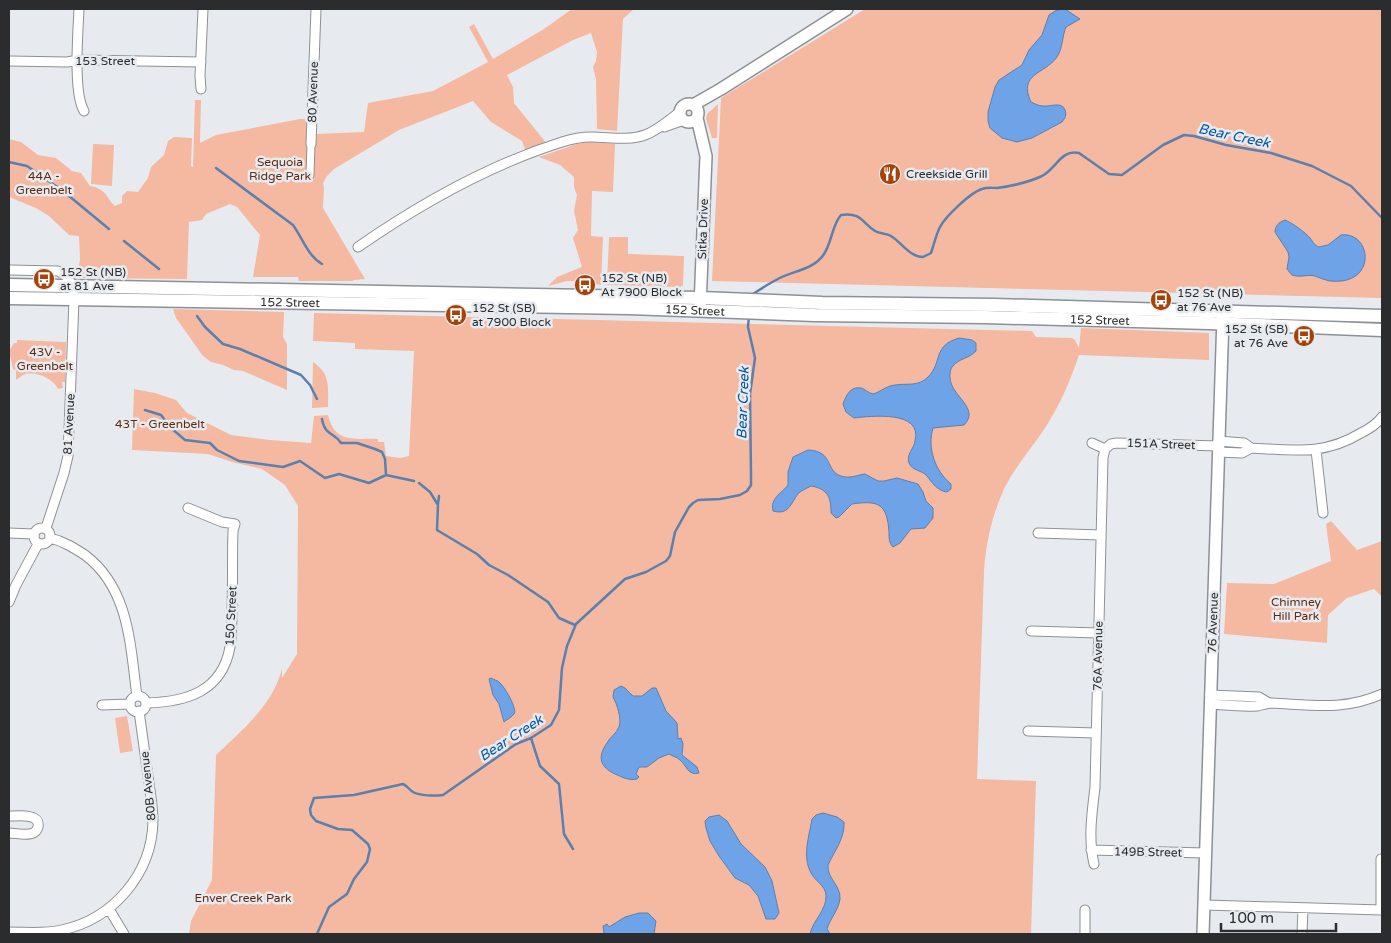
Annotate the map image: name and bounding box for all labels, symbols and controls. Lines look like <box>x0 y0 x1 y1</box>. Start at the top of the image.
street label: 153 Street <box>75 54 135 68</box>
street label: 80 Avenue <box>305 61 321 123</box>
water label: Bear Creek <box>1197 120 1273 152</box>
park label: Sequoia Ridge Park <box>249 155 312 183</box>
restaurant icon: Creekside Grill <box>878 162 902 186</box>
place label: Creekside Grill <box>906 167 988 181</box>
park label: 44A - Greenbelt <box>16 169 73 197</box>
street label: Sitka Drive <box>695 198 711 260</box>
place label: 152 St (NB) at 81 Ave <box>60 265 126 293</box>
bus stop icon: 152 St (NB) at 81 Ave <box>32 267 56 291</box>
place label: 152 St (NB) At 7900 Block <box>601 271 683 299</box>
bus stop icon: 152 St (NB) At 7900 Block <box>573 273 597 297</box>
place label: 152 St (NB) at 76 Ave <box>1177 286 1243 314</box>
bus stop icon: 152 St (NB) at 76 Ave <box>1149 288 1173 312</box>
street label: 152 Street <box>260 295 321 310</box>
place label: 152 St (SB) at 7900 Block <box>472 301 551 329</box>
street label: 152 Street <box>665 302 726 319</box>
bus stop icon: 152 St (SB) at 7900 Block <box>444 303 468 327</box>
street label: 152 Street <box>1070 312 1130 328</box>
place label: 152 St (SB) at 76 Ave <box>1224 322 1288 350</box>
bus stop icon: 152 St (SB) at 76 Ave <box>1292 324 1316 348</box>
park label: 43V - Greenbelt <box>17 345 74 373</box>
water label: Bear Creek <box>733 365 753 440</box>
street label: 81 Avenue <box>60 393 78 455</box>
park label: 43T - Greenbelt <box>115 417 205 431</box>
street label: 151A Street <box>1126 436 1196 452</box>
street label: 150 Street <box>222 585 240 646</box>
street label: 76 Avenue <box>1205 592 1221 654</box>
park label: Chimney Hill Park <box>1271 595 1322 623</box>
street label: 76A Avenue <box>1090 621 1106 691</box>
water label: Bear Creek <box>476 710 547 765</box>
street label: 80B Avenue <box>137 751 159 821</box>
street label: 149B Street <box>1114 844 1183 860</box>
park label: Enver Creek Park <box>194 891 292 905</box>
scale bar <box>1221 900 1336 932</box>
text: 100 m <box>1228 909 1274 927</box>

